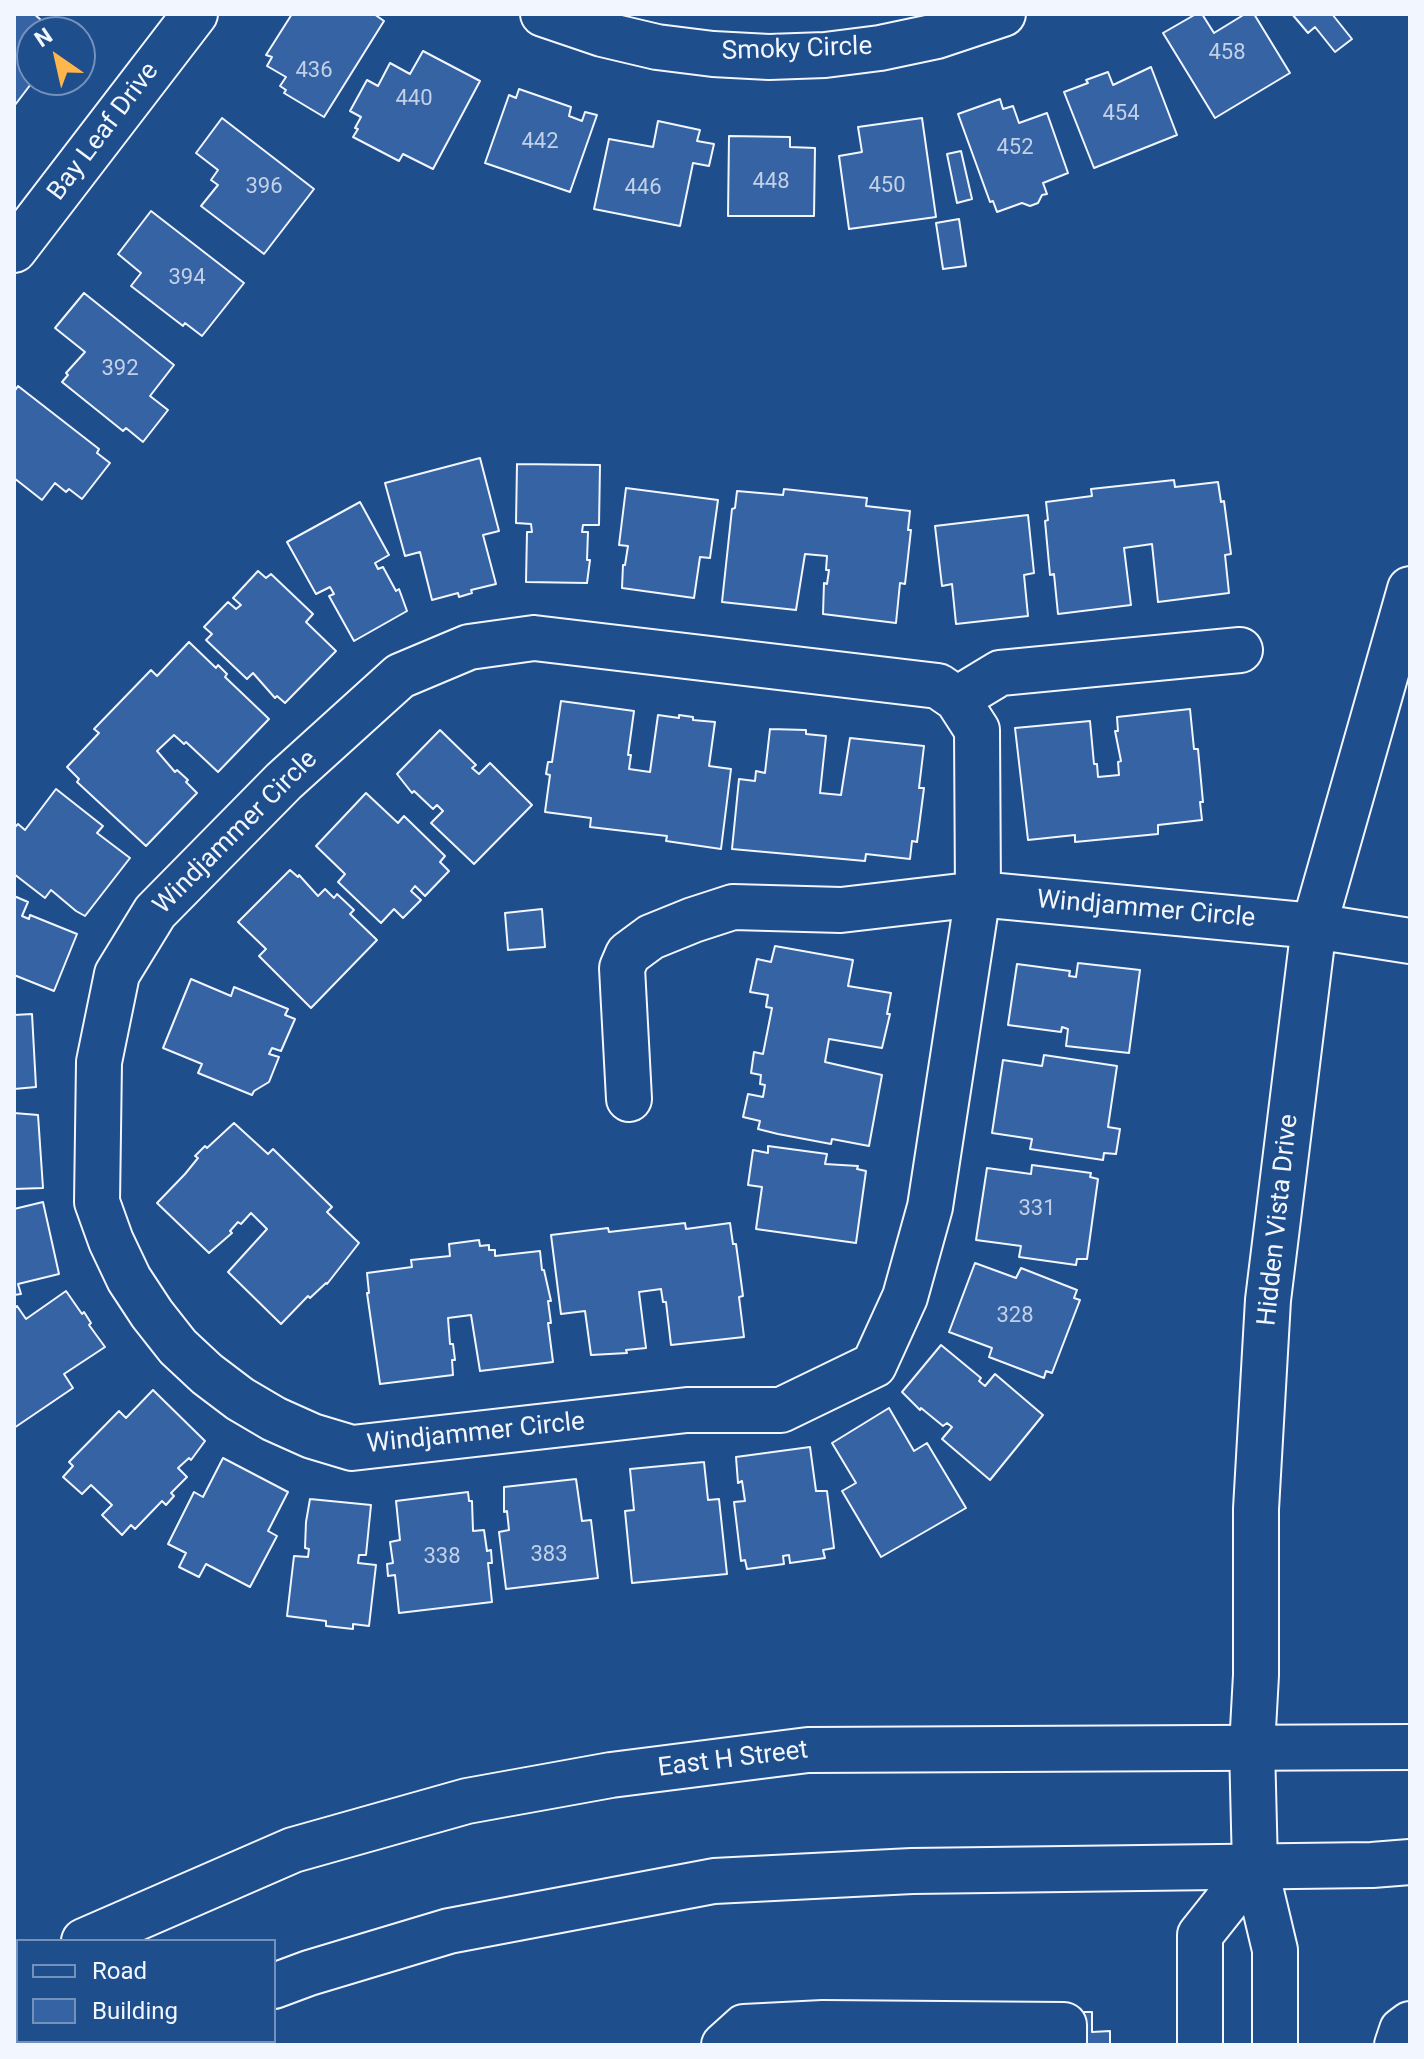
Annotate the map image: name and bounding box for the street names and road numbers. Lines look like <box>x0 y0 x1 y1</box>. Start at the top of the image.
street label: Smoky Circle <box>721 32 873 68</box>
street label: Bay Leaf Drive <box>42 57 166 207</box>
street label: Windjammer Circle <box>148 745 324 921</box>
street label: Windjammer Circle <box>1036 885 1256 935</box>
street label: Hidden Vista Drive <box>1252 1113 1306 1327</box>
street label: Windjammer Circle <box>365 1407 587 1461</box>
street label: East H Street <box>656 1735 810 1785</box>

